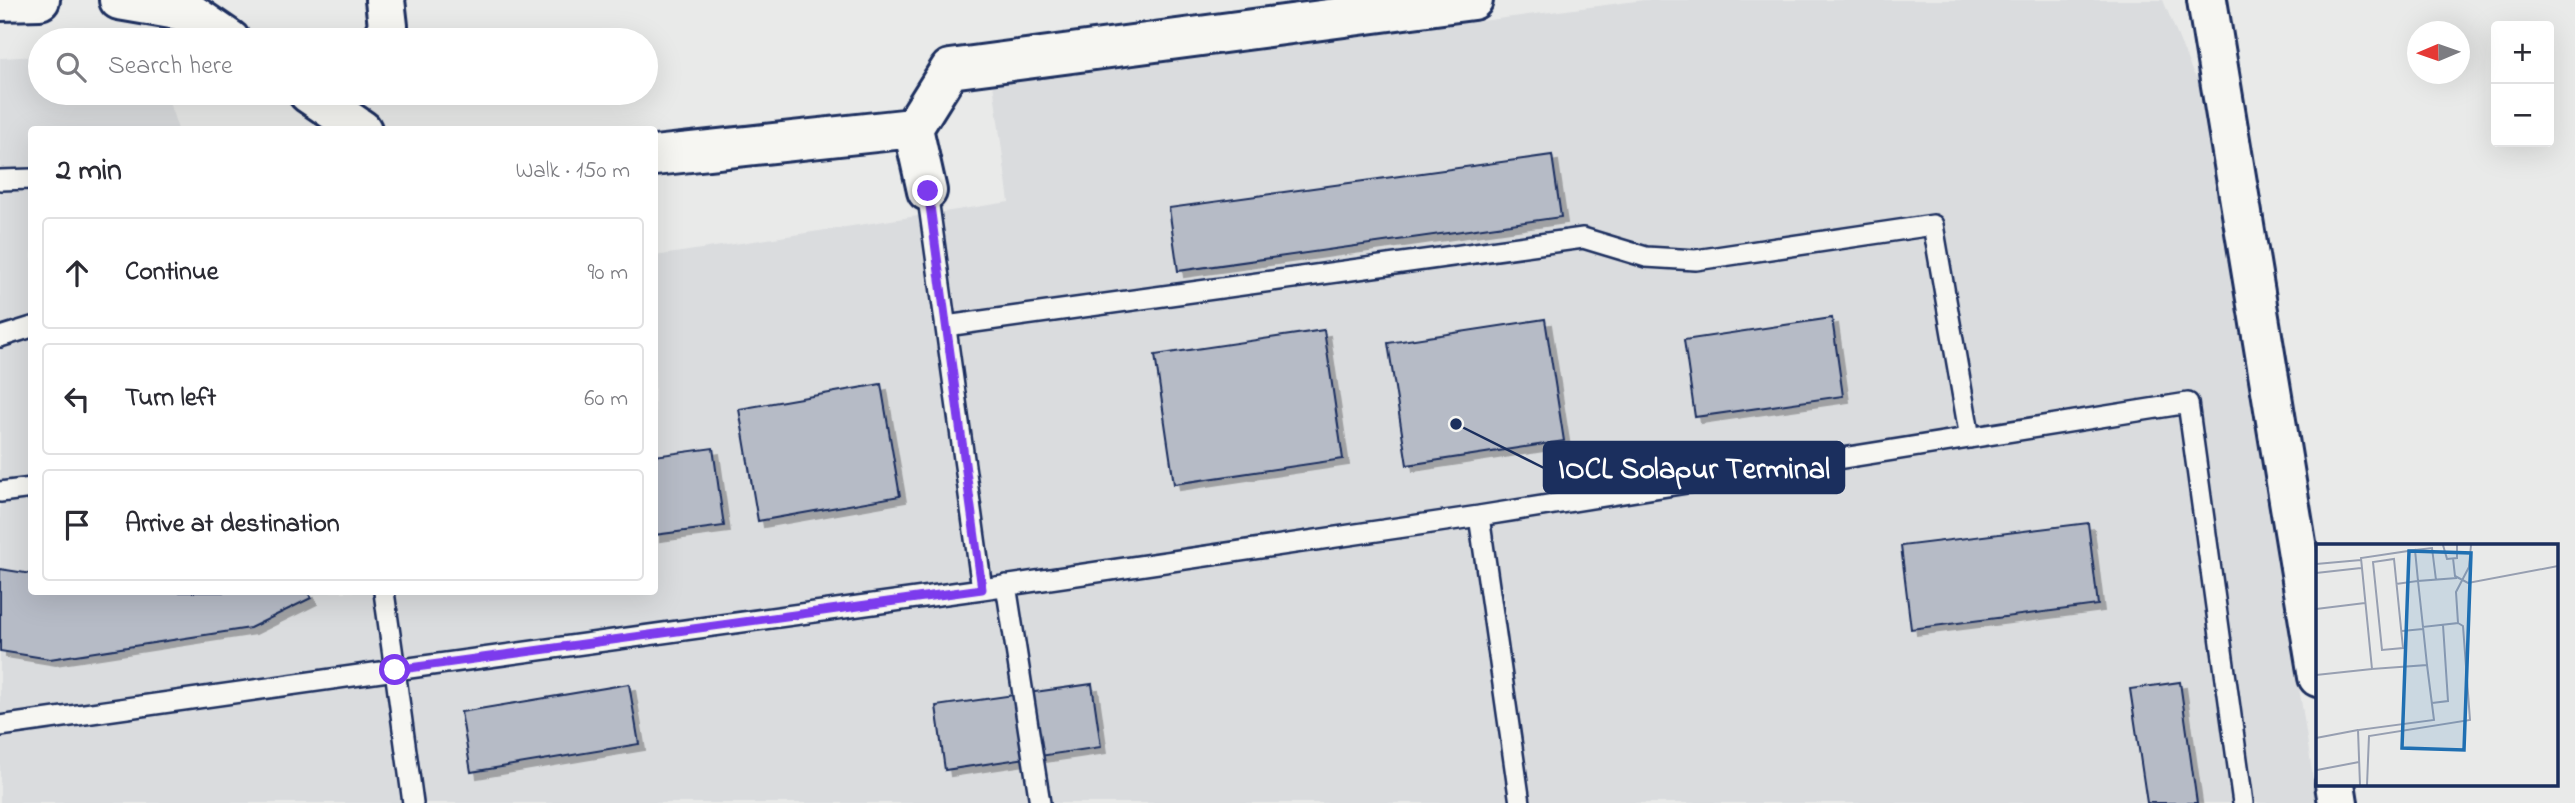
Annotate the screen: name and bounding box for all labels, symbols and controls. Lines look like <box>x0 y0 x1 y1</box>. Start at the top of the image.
north arrow <box>2407 21 2470 84</box>
map controls <box>2491 21 2554 147</box>
button: + <box>2491 21 2554 84</box>
search box <box>28 28 658 105</box>
icon: search <box>52 48 90 86</box>
text: Search here <box>108 48 233 86</box>
button: − <box>2491 84 2554 147</box>
text: 2 min <box>56 150 122 194</box>
text: Walk · 150 m <box>515 155 630 188</box>
route end <box>912 175 943 206</box>
icon: ahead <box>58 254 96 292</box>
text: Continue <box>125 254 218 292</box>
text: 90 m <box>588 257 628 290</box>
icon: left <box>58 380 96 418</box>
text: Turn left <box>125 380 216 418</box>
text: 60 m <box>584 383 628 416</box>
callout: IOCL Solapur Terminal <box>1544 442 1844 493</box>
text: IOCL Solapur Terminal <box>1558 449 1830 493</box>
icon: arrive <box>58 506 96 544</box>
text: Arrive at destination <box>125 506 340 544</box>
inset map <box>2316 544 2558 786</box>
route start <box>379 654 410 685</box>

